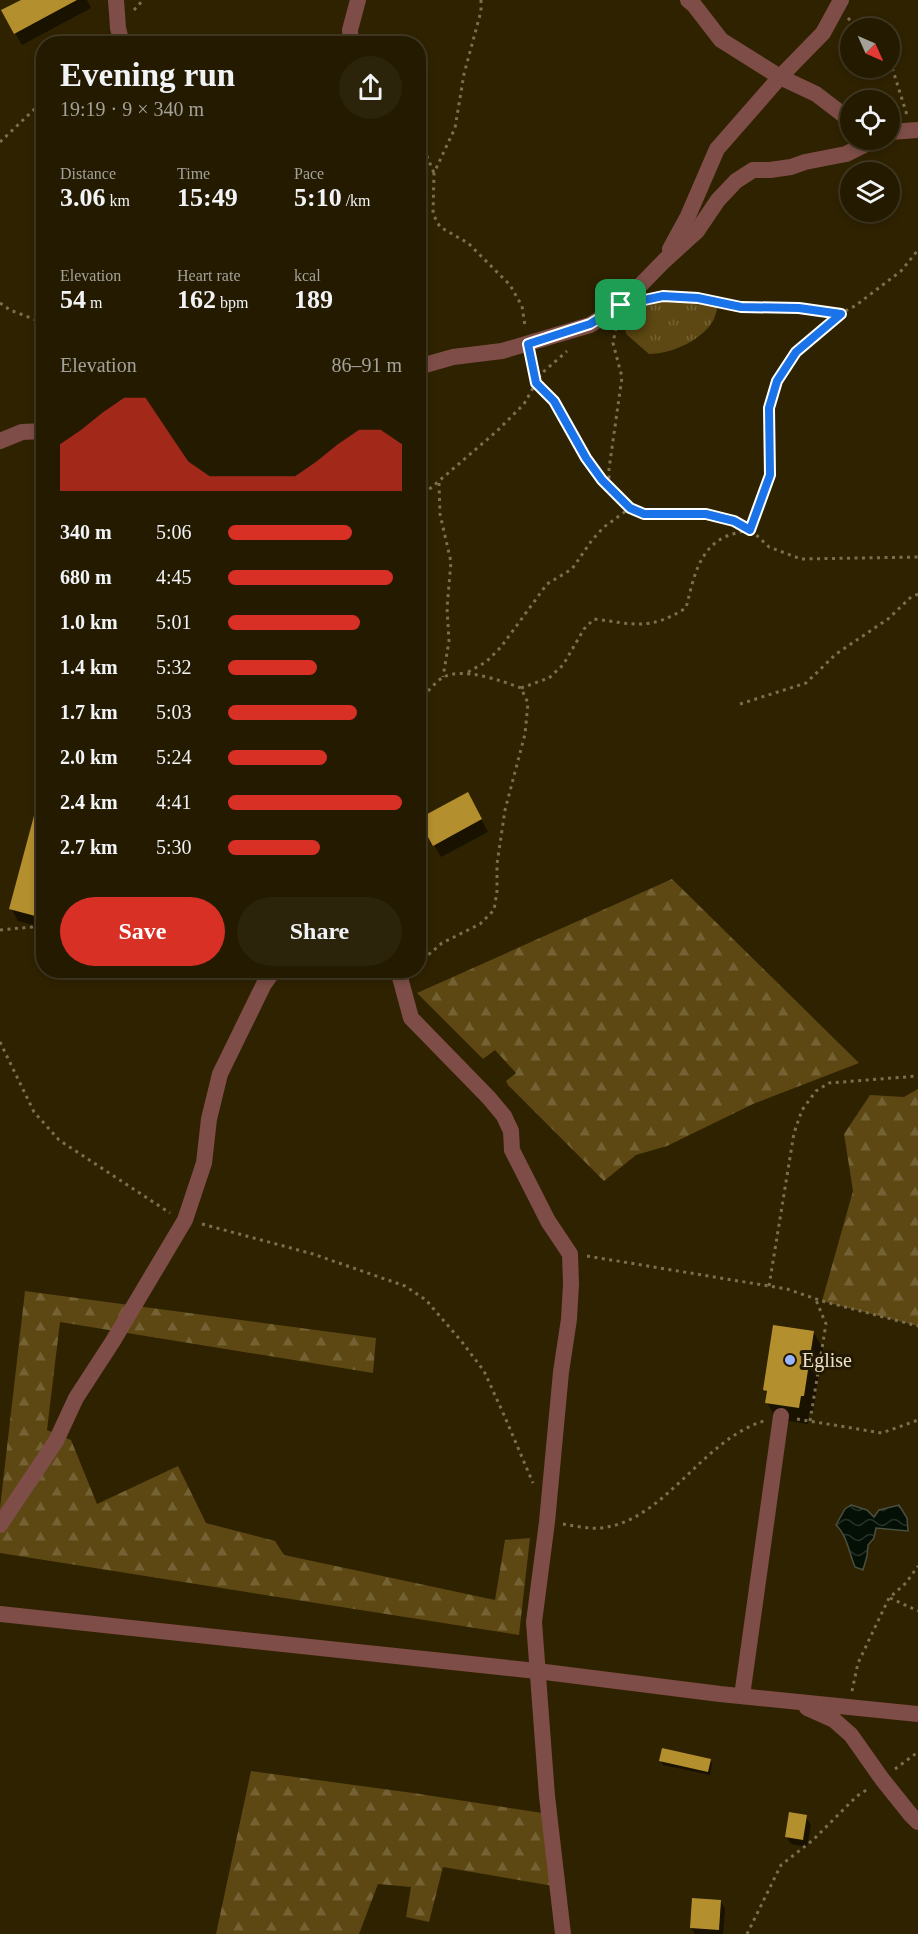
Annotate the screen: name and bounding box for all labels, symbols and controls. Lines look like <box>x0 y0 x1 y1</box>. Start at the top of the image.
north arrow <box>840 18 900 78</box>
map controls <box>840 18 900 222</box>
button: share <box>339 56 402 119</box>
text: Evening run <box>60 57 235 93</box>
button: locate <box>840 90 900 150</box>
text: 19:19 · 9 × 340 m <box>60 98 204 120</box>
button: layers <box>840 162 900 222</box>
text: Distance <box>60 165 116 182</box>
text: Time <box>177 165 210 182</box>
text: Pace <box>294 165 324 182</box>
text: 3.06 <box>60 183 106 212</box>
text: 15:49 <box>177 183 238 212</box>
text: 5:10 <box>294 183 342 212</box>
text: km <box>106 192 130 209</box>
text: /km <box>342 192 371 209</box>
text: Elevation <box>60 267 121 284</box>
text: Heart rate <box>177 267 241 284</box>
text: kcal <box>294 267 321 284</box>
pin <box>595 279 646 330</box>
text: 54 <box>60 285 86 314</box>
text: 162 <box>177 285 216 314</box>
text: 189 <box>294 285 333 314</box>
icon: arrive <box>604 288 637 321</box>
text: m <box>86 294 102 311</box>
text: bpm <box>216 294 248 311</box>
text: Elevation <box>60 354 137 376</box>
text: 86–91 m <box>331 354 402 376</box>
text: 340 m <box>60 521 112 543</box>
text: 5:06 <box>156 521 192 543</box>
text: 680 m <box>60 566 112 588</box>
text: 4:45 <box>156 566 192 588</box>
text: 1.0 km <box>60 611 118 633</box>
text: 5:01 <box>156 611 192 633</box>
text: 1.4 km <box>60 656 118 678</box>
text: 5:32 <box>156 656 192 678</box>
text: 1.7 km <box>60 701 118 723</box>
text: 5:03 <box>156 701 192 723</box>
text: 2.0 km <box>60 746 118 768</box>
text: 5:24 <box>156 746 192 768</box>
text: 2.4 km <box>60 791 118 813</box>
text: 4:41 <box>156 791 192 813</box>
text: 2.7 km <box>60 836 118 858</box>
text: 5:30 <box>156 836 192 858</box>
button: Save <box>60 897 225 966</box>
button: Share <box>237 897 402 966</box>
place label: Eglise <box>802 1349 852 1372</box>
marker: Eglise <box>783 1353 797 1367</box>

